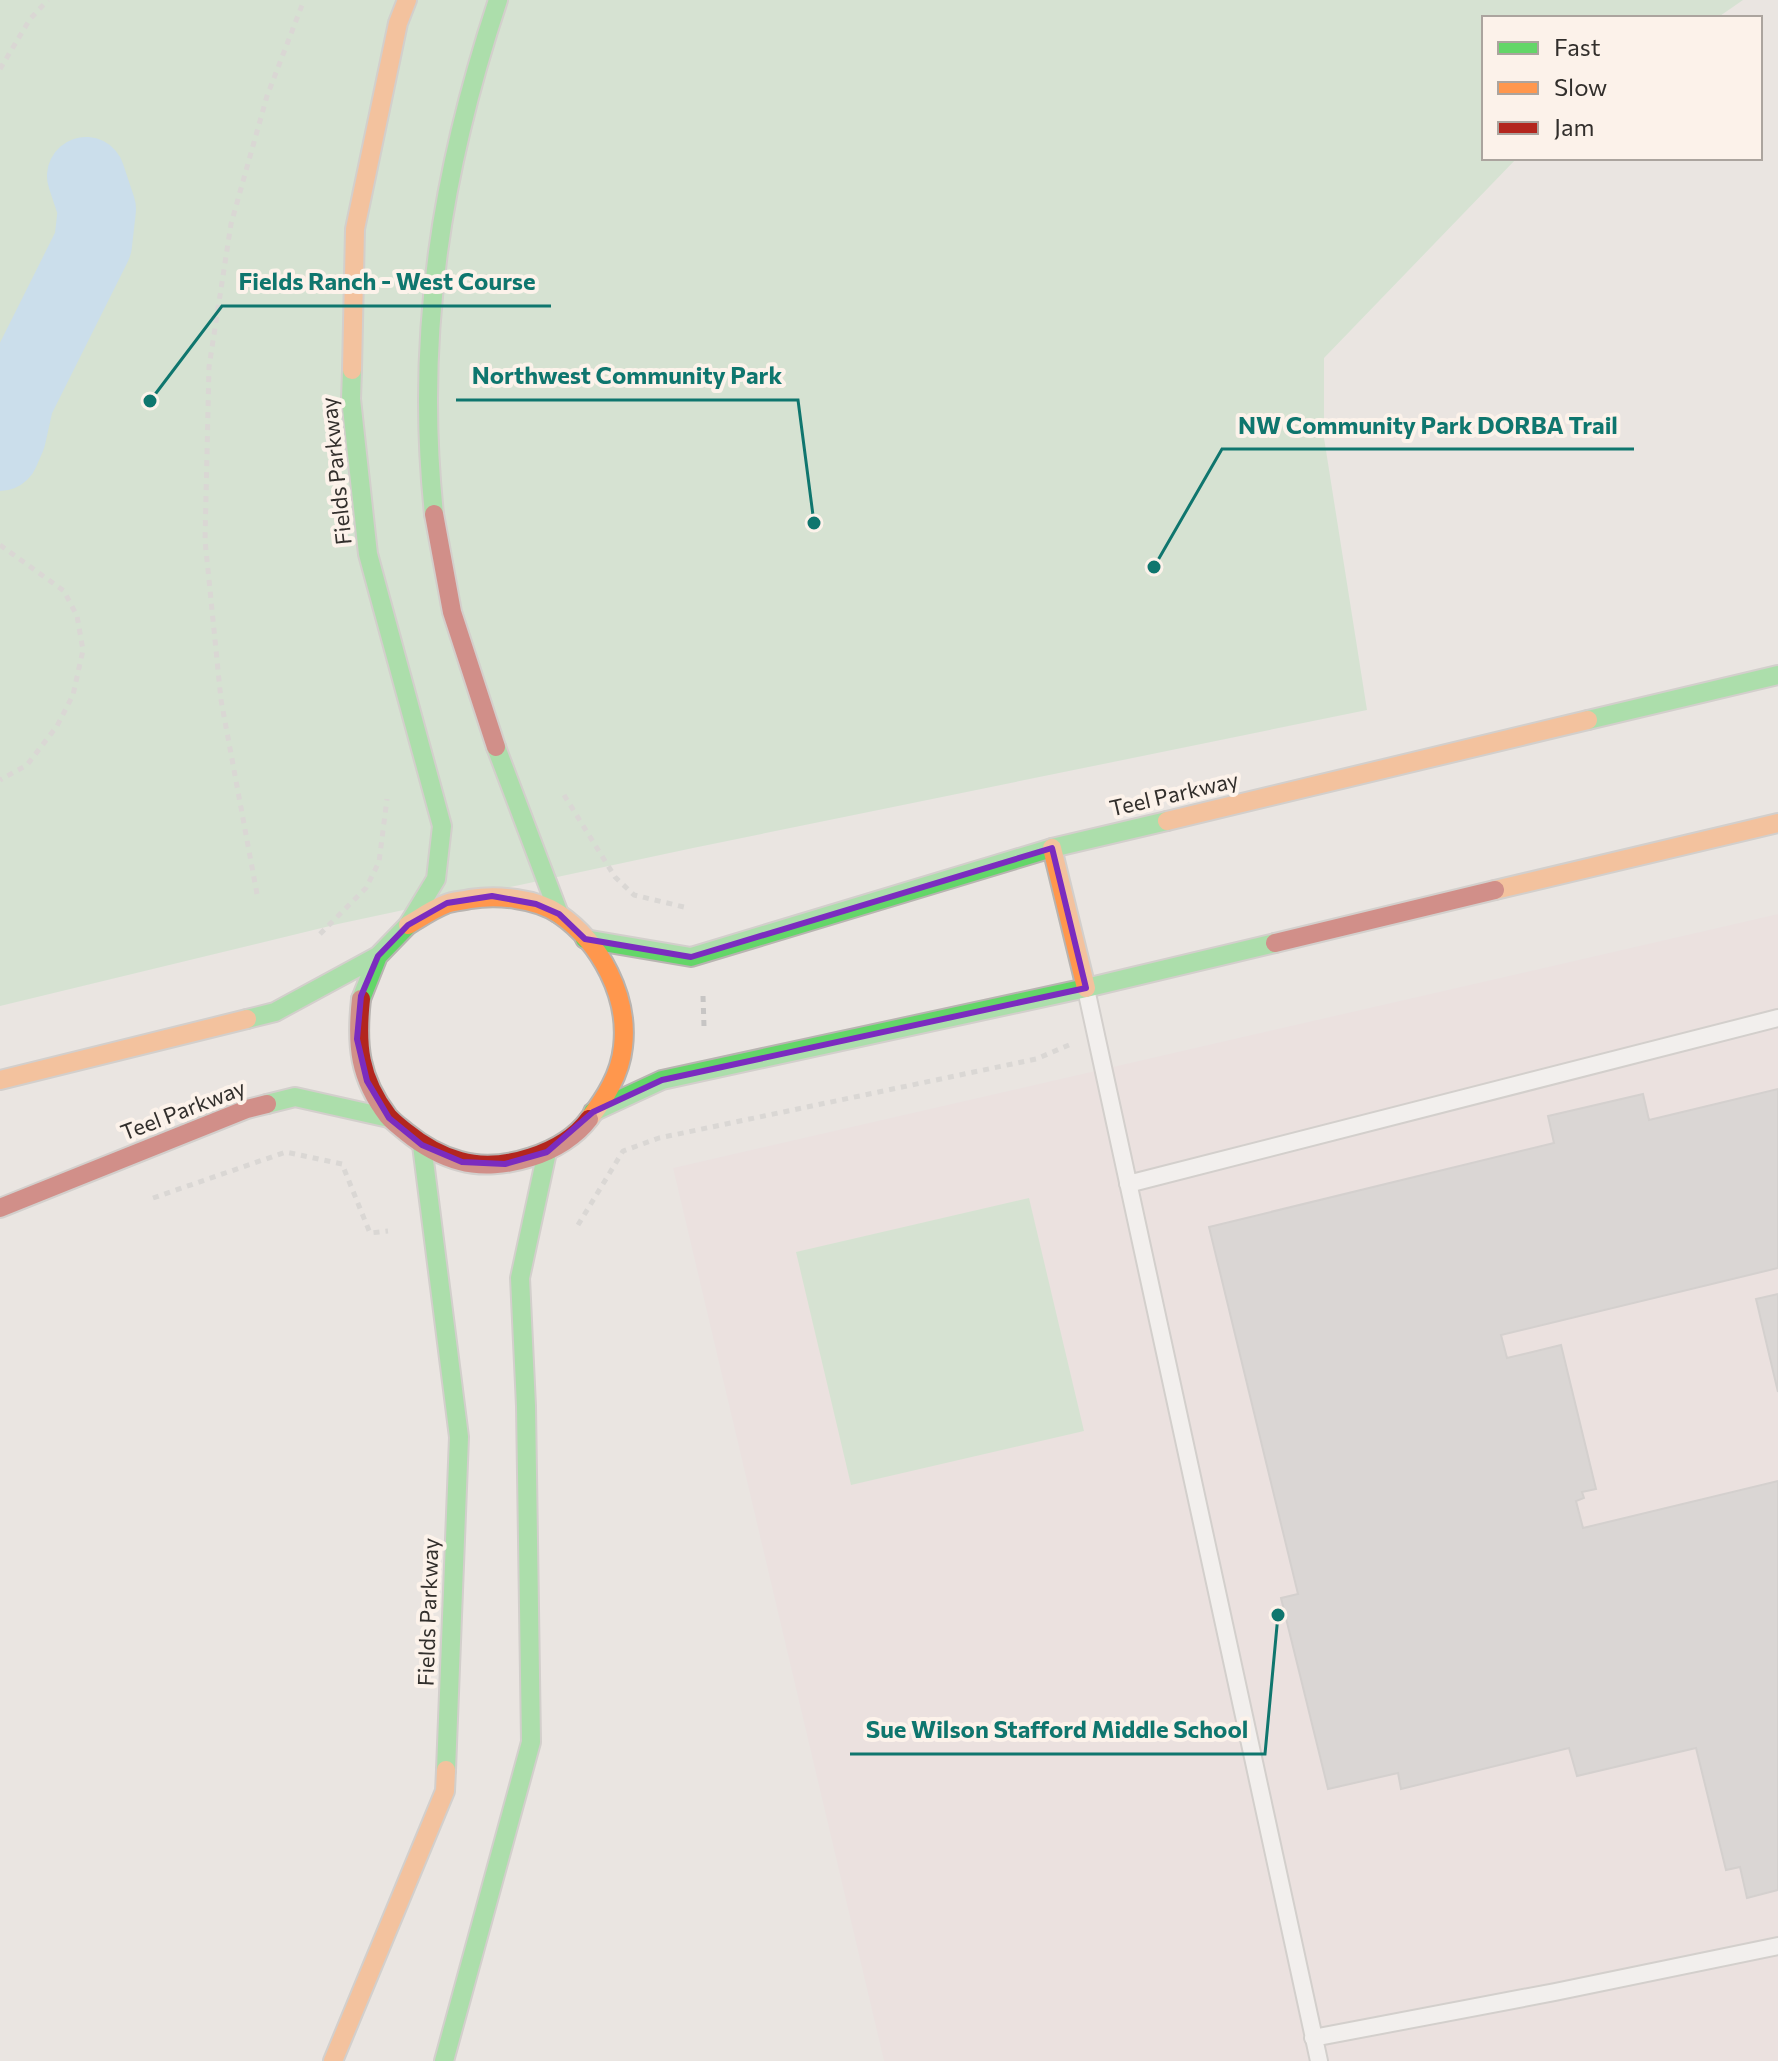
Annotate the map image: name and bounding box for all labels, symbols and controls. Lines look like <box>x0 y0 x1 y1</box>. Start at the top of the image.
legend <box>1482 16 1762 160</box>
text: Fast <box>1554 32 1601 61</box>
text: Slow <box>1554 72 1607 101</box>
text: Jam <box>1554 112 1594 141</box>
callout: Fields Ranch - West Course <box>222 258 551 306</box>
text: Fields Ranch - West Course <box>238 266 536 295</box>
callout: Northwest Community Park <box>456 352 798 400</box>
text: Northwest Community Park <box>472 360 782 389</box>
street label: Fields Parkway <box>314 396 357 546</box>
callout: NW Community Park DORBA Trail <box>1222 401 1634 449</box>
text: NW Community Park DORBA Trail <box>1238 410 1618 439</box>
street label: Teel Parkway <box>1107 766 1241 821</box>
street label: Teel Parkway <box>117 1073 249 1146</box>
street label: Fields Parkway <box>411 1537 444 1687</box>
callout: Sue Wilson Stafford Middle School <box>850 1706 1265 1754</box>
text: Sue Wilson Stafford Middle School <box>866 1714 1248 1743</box>

